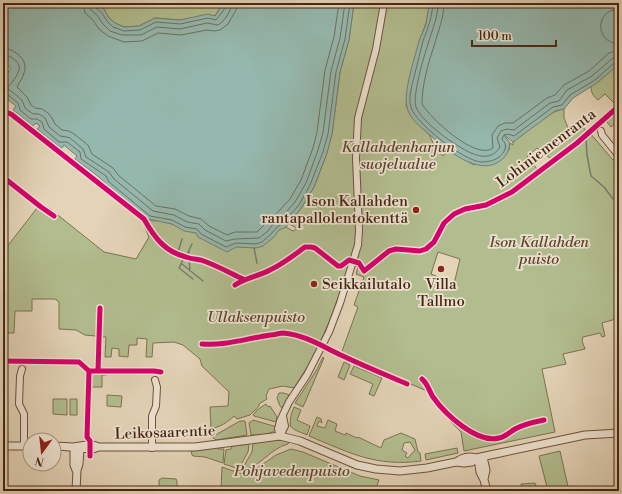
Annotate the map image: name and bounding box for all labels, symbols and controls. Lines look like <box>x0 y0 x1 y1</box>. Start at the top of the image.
scale bar <box>472 22 556 48</box>
text: 100 m <box>478 29 512 44</box>
street label: Lohiniemenranta <box>493 105 600 192</box>
park label: Kallahdenharjun suojelualue <box>341 138 455 174</box>
place label: Ison Kallahden rantapallolentokenttä <box>261 192 408 228</box>
marker: Ison Kallahden rantapallolentokenttä <box>411 205 421 215</box>
park label: Ison Kallahden puisto <box>488 233 589 269</box>
marker: Villa Tallmo <box>436 264 446 274</box>
place label: Seikkailutalo <box>322 275 411 294</box>
place label: Villa Tallmo <box>417 275 465 311</box>
marker: Seikkailutalo <box>309 279 319 289</box>
park label: Ullaksenpuisto <box>207 308 305 327</box>
street label: Leikosaarentie <box>114 421 216 444</box>
north arrow <box>22 432 62 472</box>
text: N <box>33 453 46 469</box>
park label: Pohjavedenpuisto <box>233 462 350 481</box>

